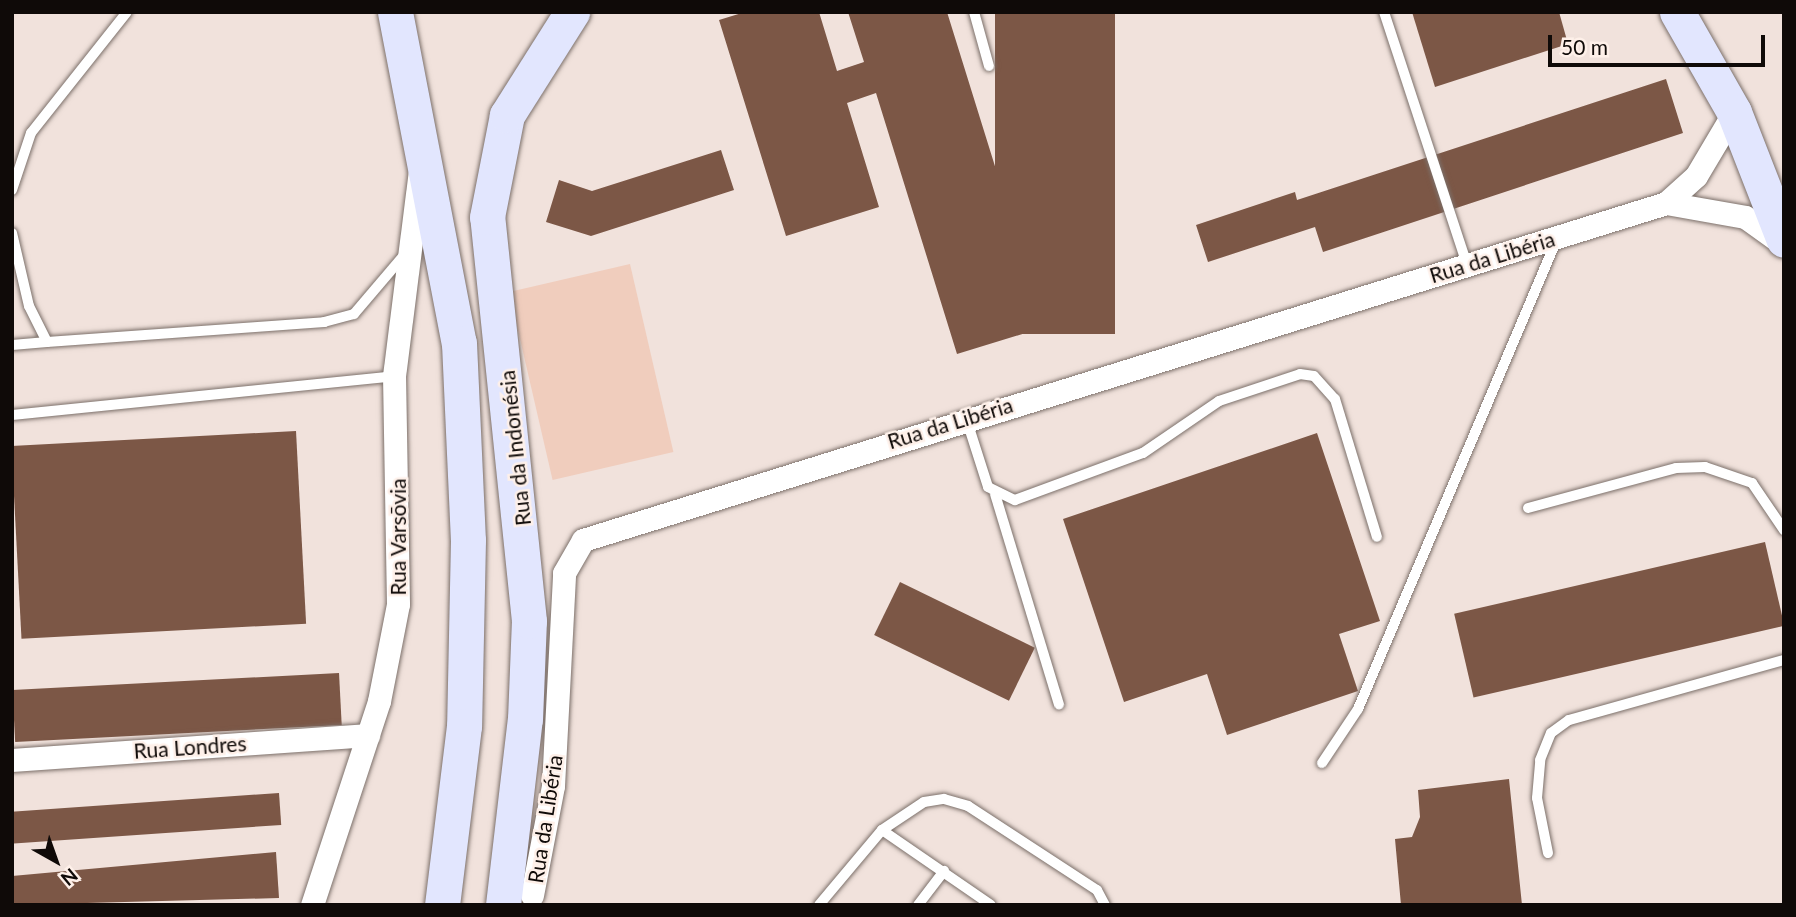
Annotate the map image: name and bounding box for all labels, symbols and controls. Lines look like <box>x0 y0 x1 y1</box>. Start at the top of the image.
scale bar <box>1551 21 1768 65</box>
text: 50 m <box>1561 34 1608 59</box>
street label: Rua da Libéria <box>1426 226 1558 288</box>
street label: Rua da Indonésia <box>494 369 536 527</box>
street label: Rua da Libéria <box>884 392 1016 454</box>
street label: Rua Varsōvia <box>385 478 411 596</box>
street label: Rua Londres <box>133 730 247 764</box>
street label: Rua da Libéria <box>522 753 568 885</box>
north arrow <box>21 826 91 896</box>
text: N <box>57 864 83 891</box>

